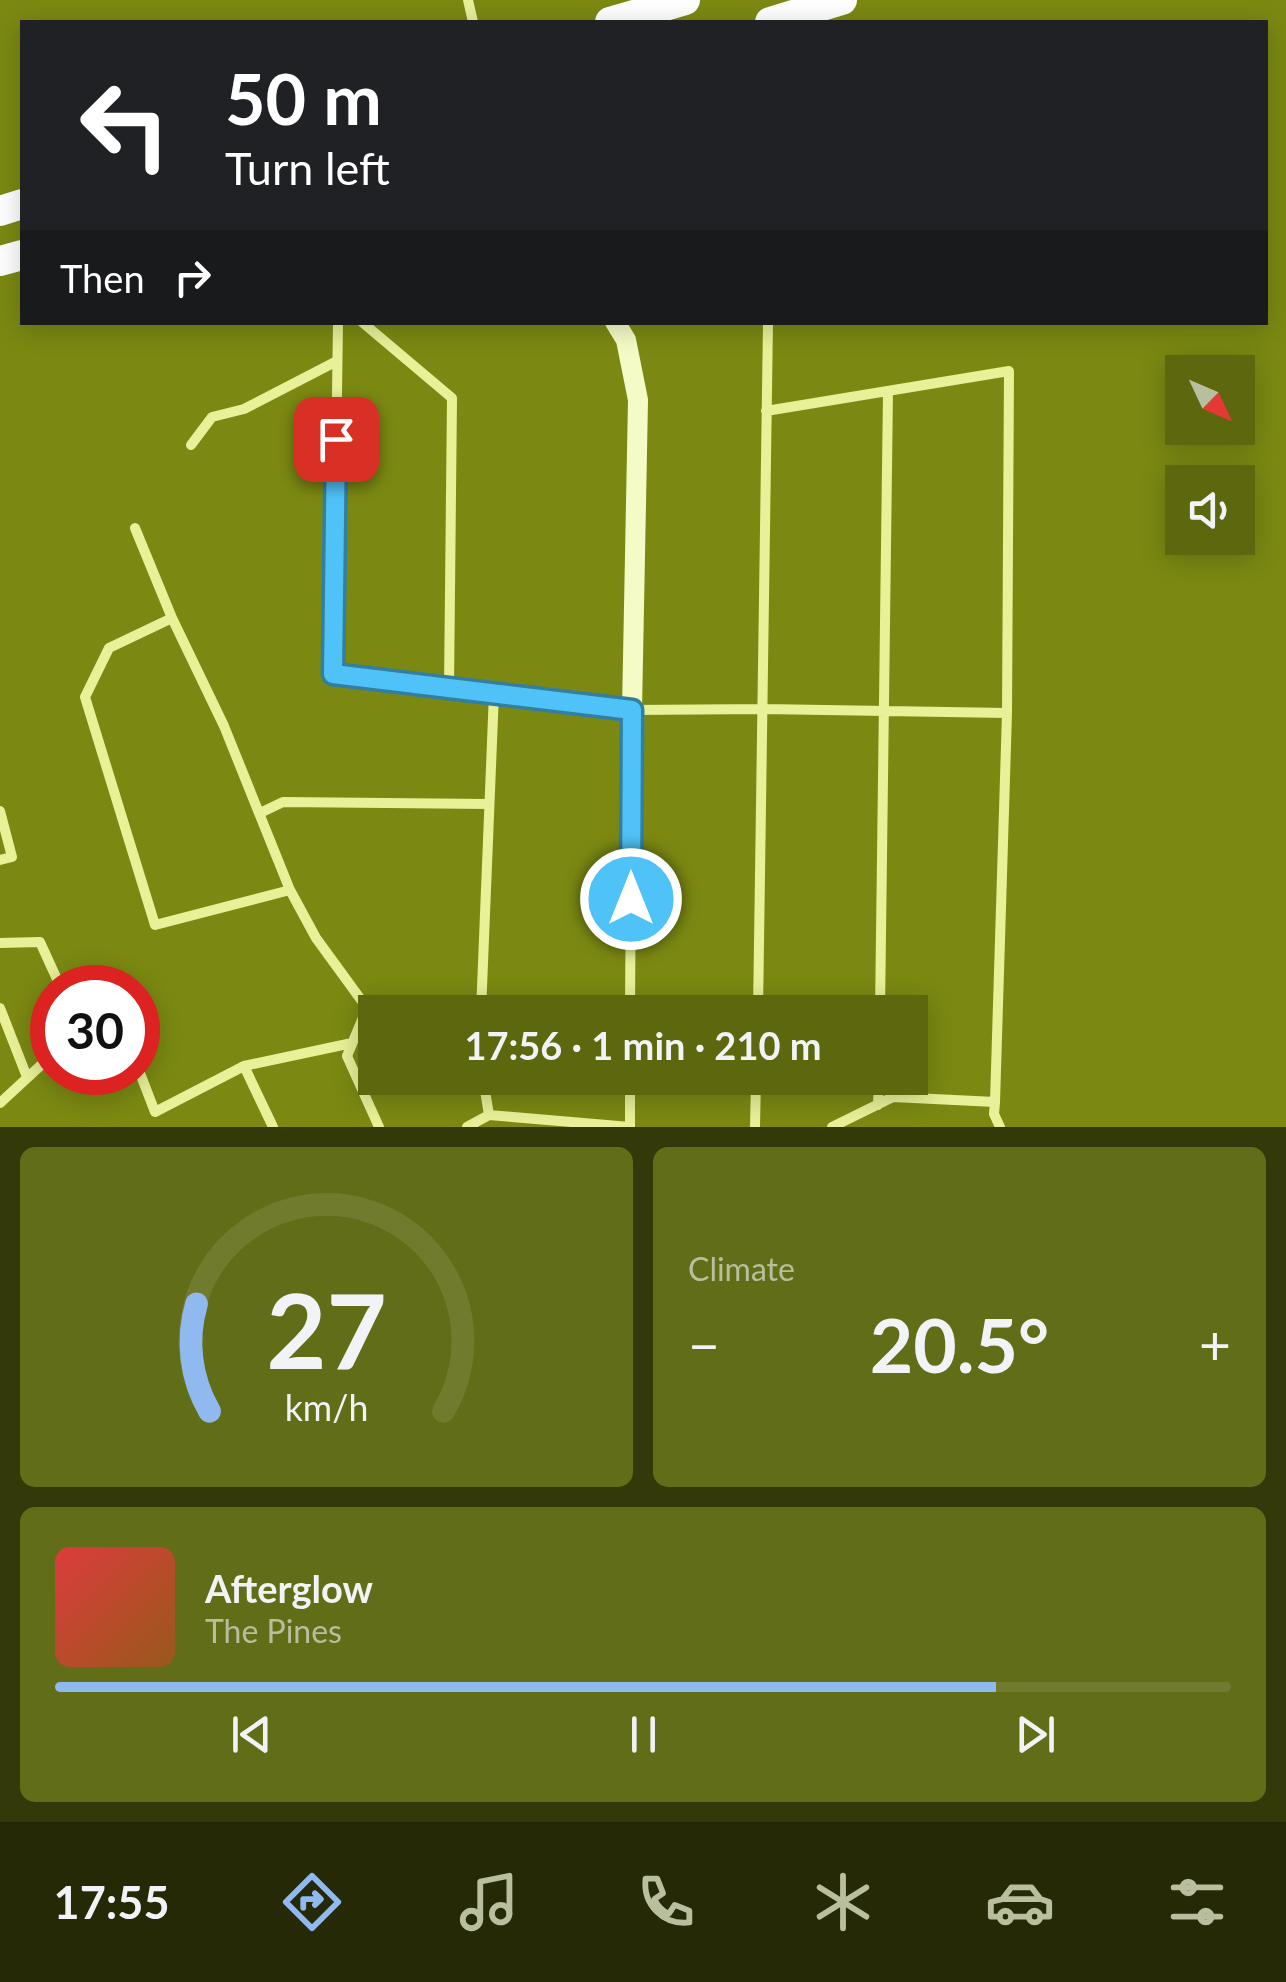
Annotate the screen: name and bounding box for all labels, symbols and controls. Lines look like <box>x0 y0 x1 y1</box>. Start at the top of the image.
text: 50 m <box>225 56 382 140</box>
icon: left <box>60 60 190 190</box>
text: Turn left <box>225 141 390 195</box>
icon: right <box>165 250 220 305</box>
text: Then <box>60 255 145 301</box>
north arrow <box>1165 355 1255 445</box>
map controls <box>1165 355 1255 555</box>
pin <box>294 397 379 482</box>
icon: arrive <box>309 412 364 467</box>
button: sound <box>1165 465 1255 555</box>
position arrow <box>579 847 683 951</box>
speed limit sign: 30 <box>30 965 160 1095</box>
text: 17:56 · 1 min · 210 m <box>464 1022 822 1068</box>
text: Climate <box>688 1249 795 1288</box>
text: 27 <box>266 1266 387 1391</box>
text: 20.5° <box>870 1299 1049 1389</box>
text: − <box>688 1311 720 1377</box>
text: + <box>1199 1311 1231 1377</box>
text: km/h <box>285 1386 368 1429</box>
text: Afterglow <box>205 1565 373 1611</box>
text: The Pines <box>205 1611 342 1650</box>
icon: previous <box>224 1707 279 1762</box>
icon: pause <box>616 1707 671 1762</box>
icon: next <box>1008 1707 1063 1762</box>
icon: directions <box>277 1867 347 1937</box>
icon: music <box>454 1867 524 1937</box>
icon: phone <box>631 1867 701 1937</box>
icon: climate <box>808 1867 878 1937</box>
icon: car <box>985 1867 1055 1937</box>
icon: filters <box>1162 1867 1232 1937</box>
text: 17:55 <box>54 1875 170 1929</box>

